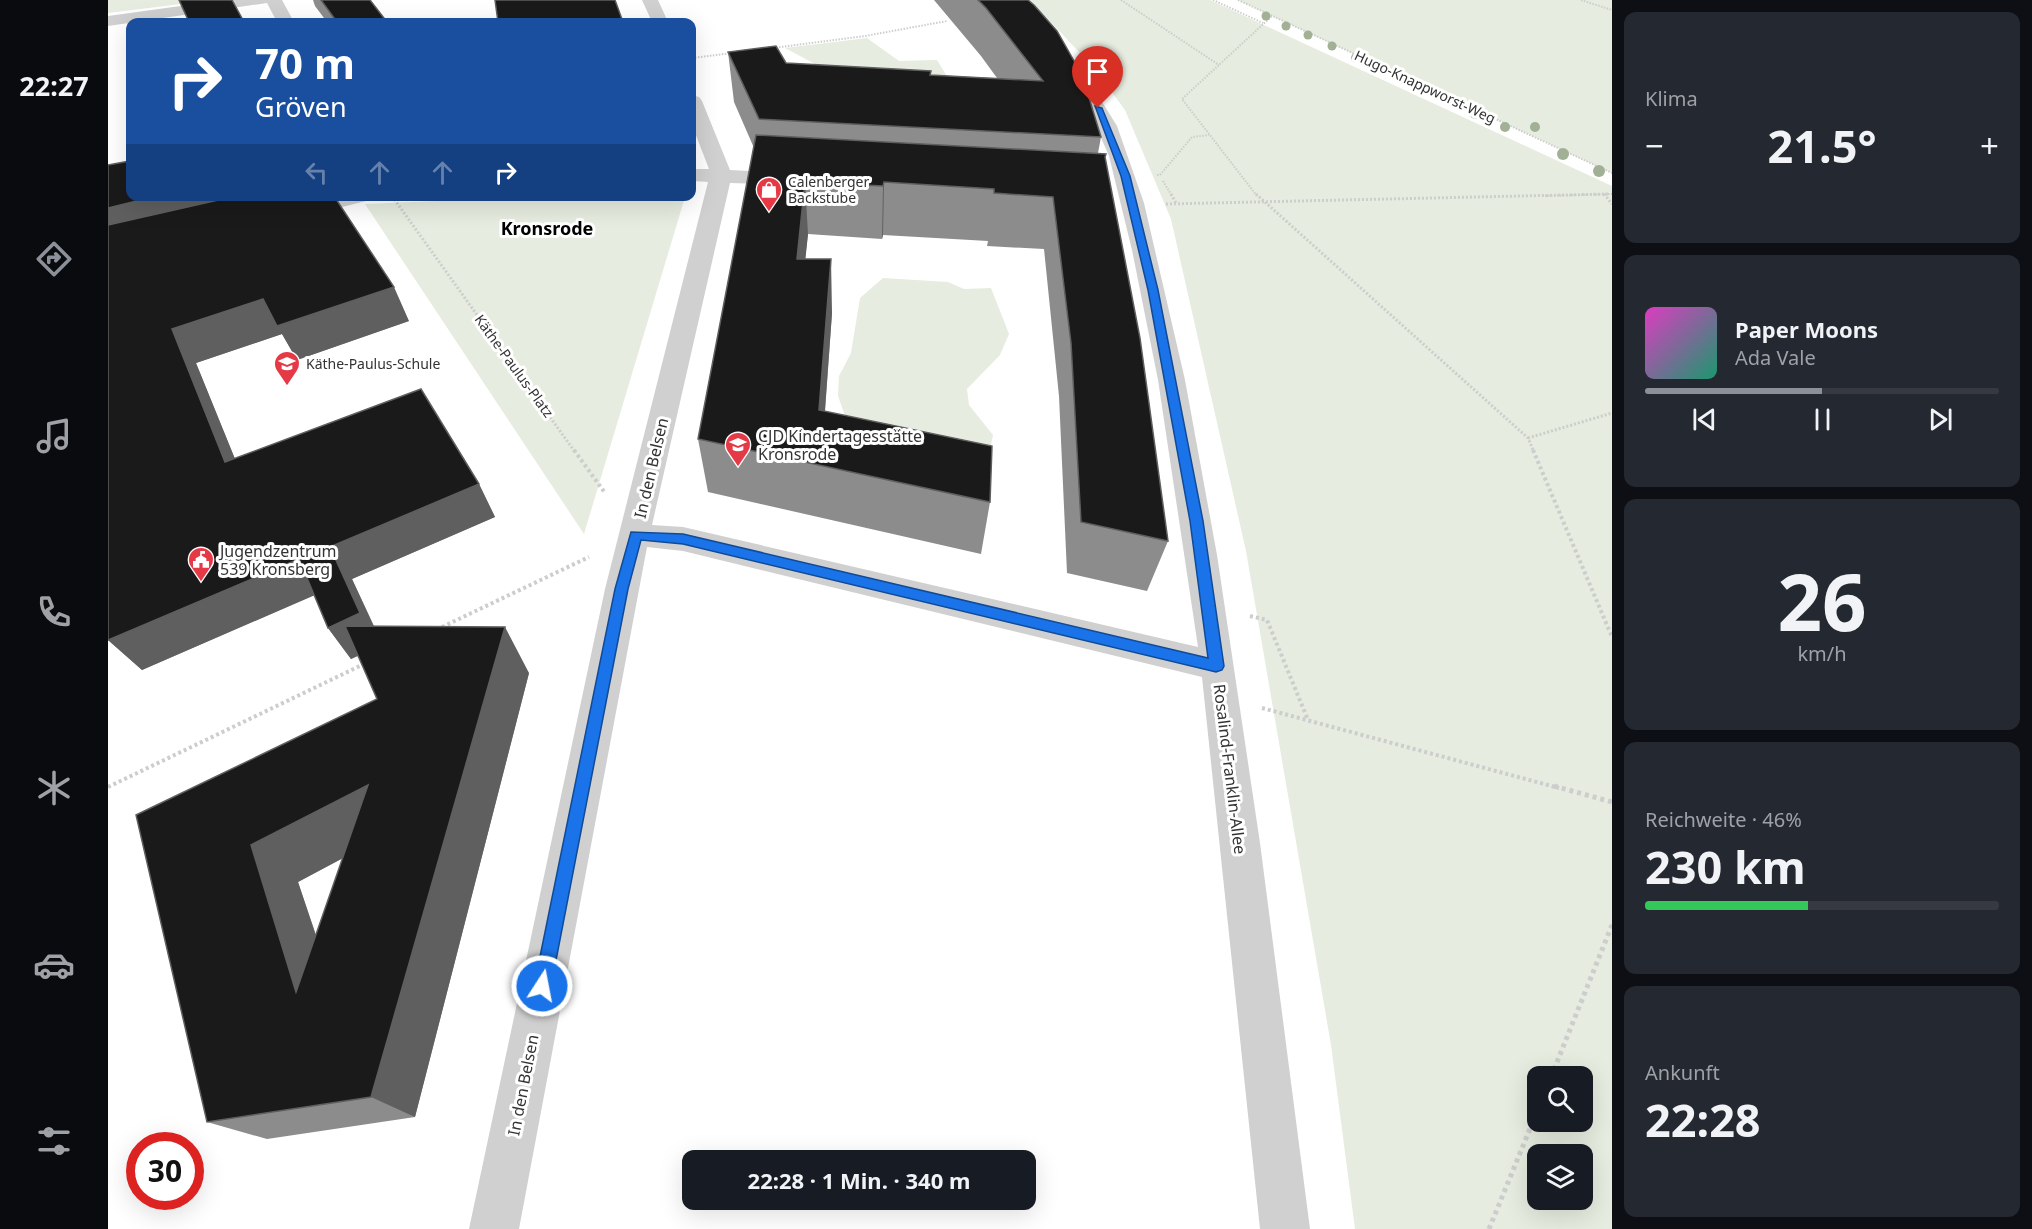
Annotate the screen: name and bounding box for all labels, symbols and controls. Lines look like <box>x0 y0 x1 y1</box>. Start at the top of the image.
text: 70 m <box>255 34 355 91</box>
icon: right <box>156 42 234 120</box>
pin <box>1072 46 1123 108</box>
street label: Hugo-Knappworst-Weg <box>1352 46 1499 128</box>
icon: arrive <box>1081 55 1114 88</box>
text: 22:27 <box>19 67 89 104</box>
text: Klima <box>1645 85 1698 112</box>
text: Gröven <box>255 88 347 125</box>
text: 21.5° <box>1768 115 1876 176</box>
text: − <box>1645 123 1664 168</box>
text: + <box>1980 123 1999 168</box>
icon: left <box>300 156 333 189</box>
icon: ahead <box>363 156 396 189</box>
icon: ahead <box>426 156 459 189</box>
icon: right <box>489 156 522 189</box>
place label: Calenberger Backstube <box>788 172 870 207</box>
shop icon: Calenberger Backstube <box>754 175 784 213</box>
district label: Kronsrode <box>501 216 593 240</box>
icon: directions <box>33 238 75 280</box>
street label: Käthe-Paulus-Platz <box>471 311 558 421</box>
text: Paper Moons <box>1735 314 1878 344</box>
text: Ada Vale <box>1735 344 1816 371</box>
school or university icon: Käthe-Paulus-Schule <box>272 349 302 387</box>
place label: Käthe-Paulus-Schule <box>306 354 440 373</box>
icon: previous <box>1688 403 1721 436</box>
icon: pause <box>1806 403 1839 436</box>
icon: next <box>1924 403 1957 436</box>
icon: music <box>33 415 75 457</box>
street label: In den Belsen <box>629 416 673 520</box>
place label: CJD Kindertagesstätte Kronsrode <box>758 425 922 465</box>
school or university icon: CJD Kindertagesstätte Kronsrode <box>723 430 753 468</box>
place label: Jugendzentrum 539 Kronsberg <box>218 540 337 580</box>
public building icon: Jugendzentrum 539 Kronsberg <box>186 545 216 583</box>
text: 26 <box>1777 548 1867 654</box>
icon: phone <box>33 591 75 633</box>
text: km/h <box>1797 640 1847 667</box>
street label: Rosalind-Franklin-Allee <box>1209 683 1251 855</box>
icon: climate <box>33 767 75 809</box>
text: Reichweite · 46% <box>1645 806 1802 833</box>
text: 230 km <box>1645 836 1806 897</box>
icon: car <box>33 944 75 986</box>
position arrow <box>510 954 574 1018</box>
street label: In den Belsen <box>502 1033 544 1137</box>
text: Ankunft <box>1645 1059 1720 1086</box>
map controls <box>1527 1066 1593 1210</box>
button: search <box>1527 1066 1593 1132</box>
text: 22:28 <box>1645 1089 1761 1150</box>
icon: filters <box>33 1120 75 1162</box>
speed limit sign: 30 <box>126 1132 204 1210</box>
button: layers <box>1527 1144 1593 1210</box>
text: 22:28 · 1 Min. · 340 m <box>748 1165 970 1195</box>

